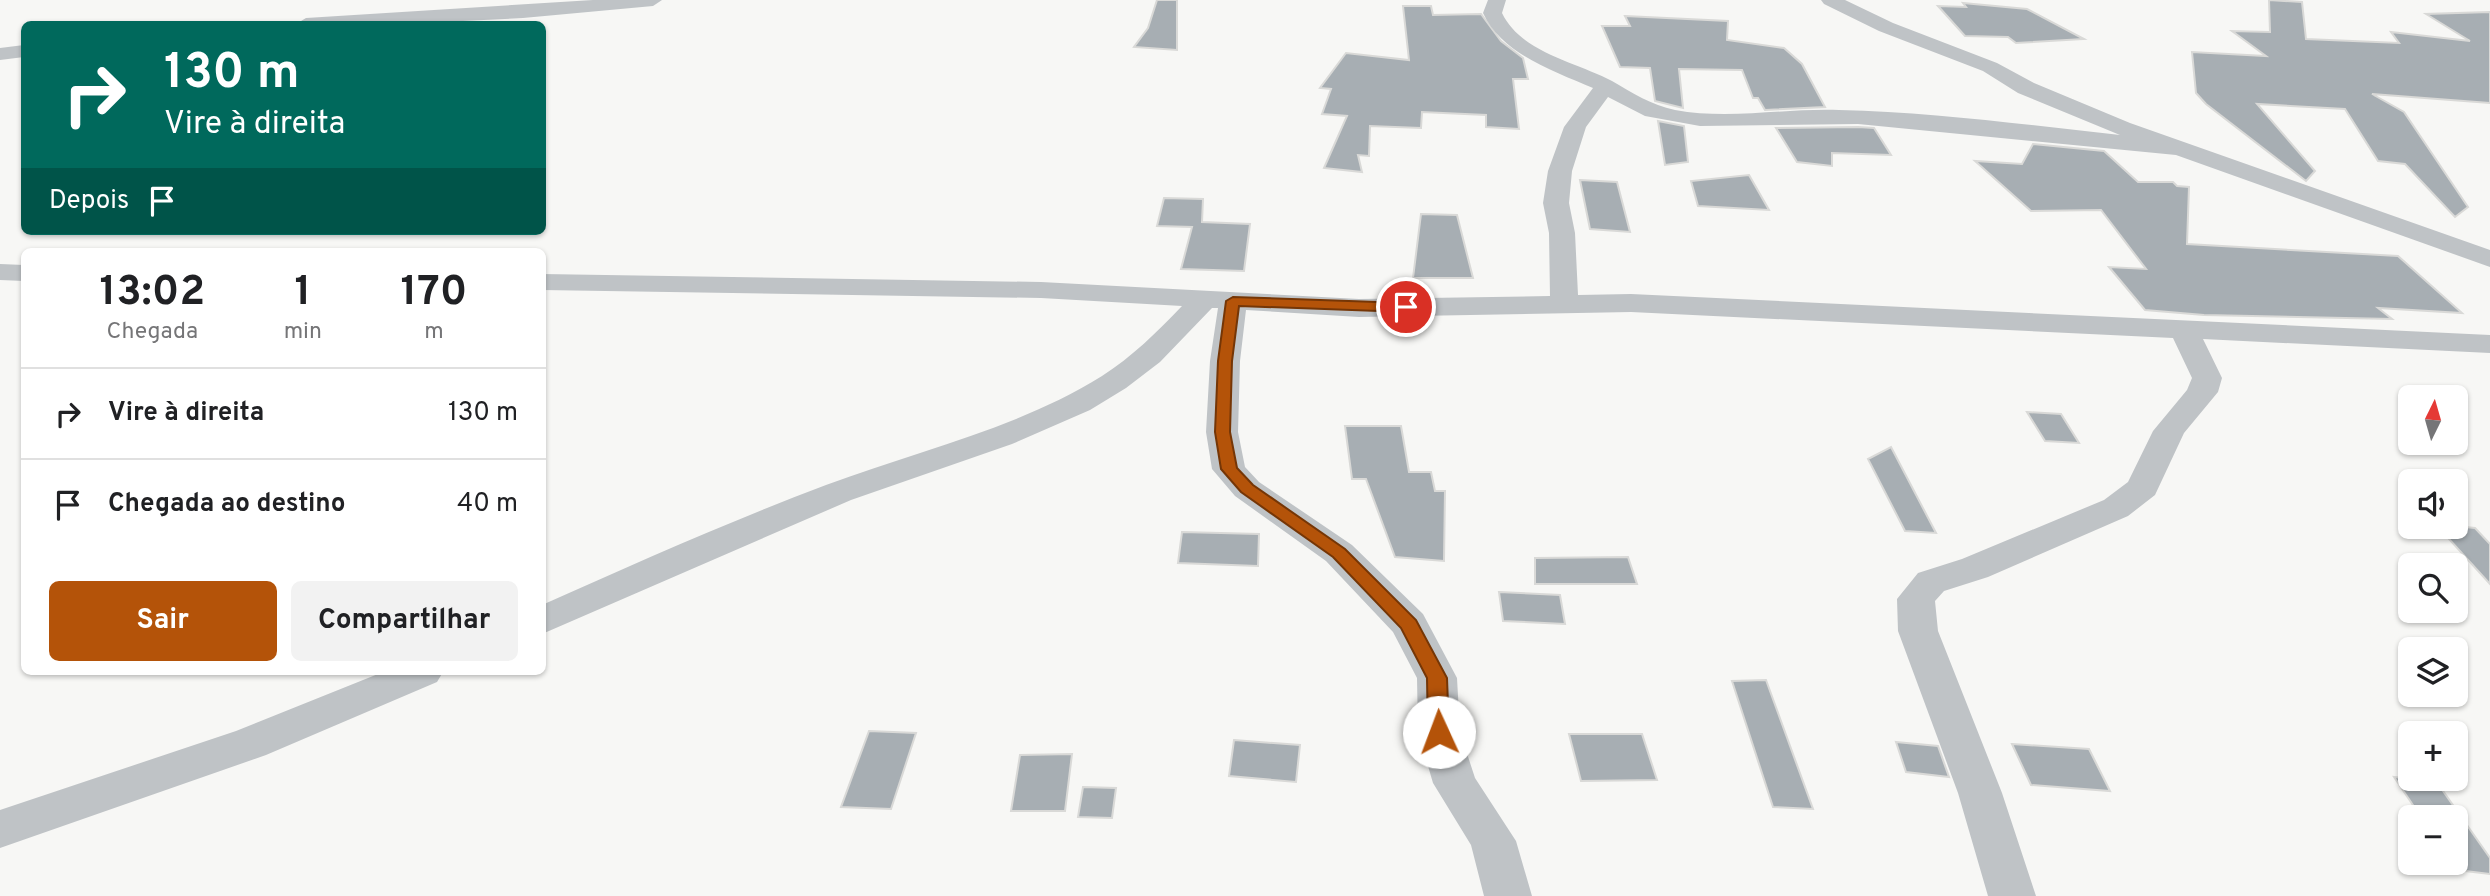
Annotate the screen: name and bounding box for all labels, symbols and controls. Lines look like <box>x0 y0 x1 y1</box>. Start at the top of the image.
text: 130 m <box>164 44 300 106</box>
icon: right <box>49 49 140 140</box>
text: Vire à direita <box>164 105 345 145</box>
icon: arrive <box>143 182 181 220</box>
text: Depois <box>49 185 129 218</box>
text: 13:02 <box>100 267 205 320</box>
text: 1 <box>294 267 311 320</box>
text: 170 <box>401 267 467 320</box>
pin <box>1376 277 1436 337</box>
icon: arrive <box>1387 288 1425 326</box>
text: Chegada <box>107 318 198 347</box>
text: min <box>284 318 322 347</box>
text: m <box>424 318 444 347</box>
north arrow <box>2398 385 2468 455</box>
map controls <box>2398 385 2468 875</box>
icon: right <box>49 395 87 433</box>
text: Vire à direita <box>108 397 264 430</box>
text: 130 m <box>448 397 518 430</box>
button: sound <box>2398 469 2468 539</box>
icon: arrive <box>49 486 87 524</box>
text: Chegada ao destino <box>108 488 345 521</box>
text: 40 m <box>457 488 518 521</box>
button: search <box>2398 553 2468 623</box>
button: Sair <box>49 581 277 661</box>
button: Compartilhar <box>291 581 518 661</box>
button: layers <box>2398 637 2468 707</box>
position arrow <box>1402 695 1476 769</box>
button: + <box>2398 721 2468 791</box>
button: − <box>2398 805 2468 875</box>

